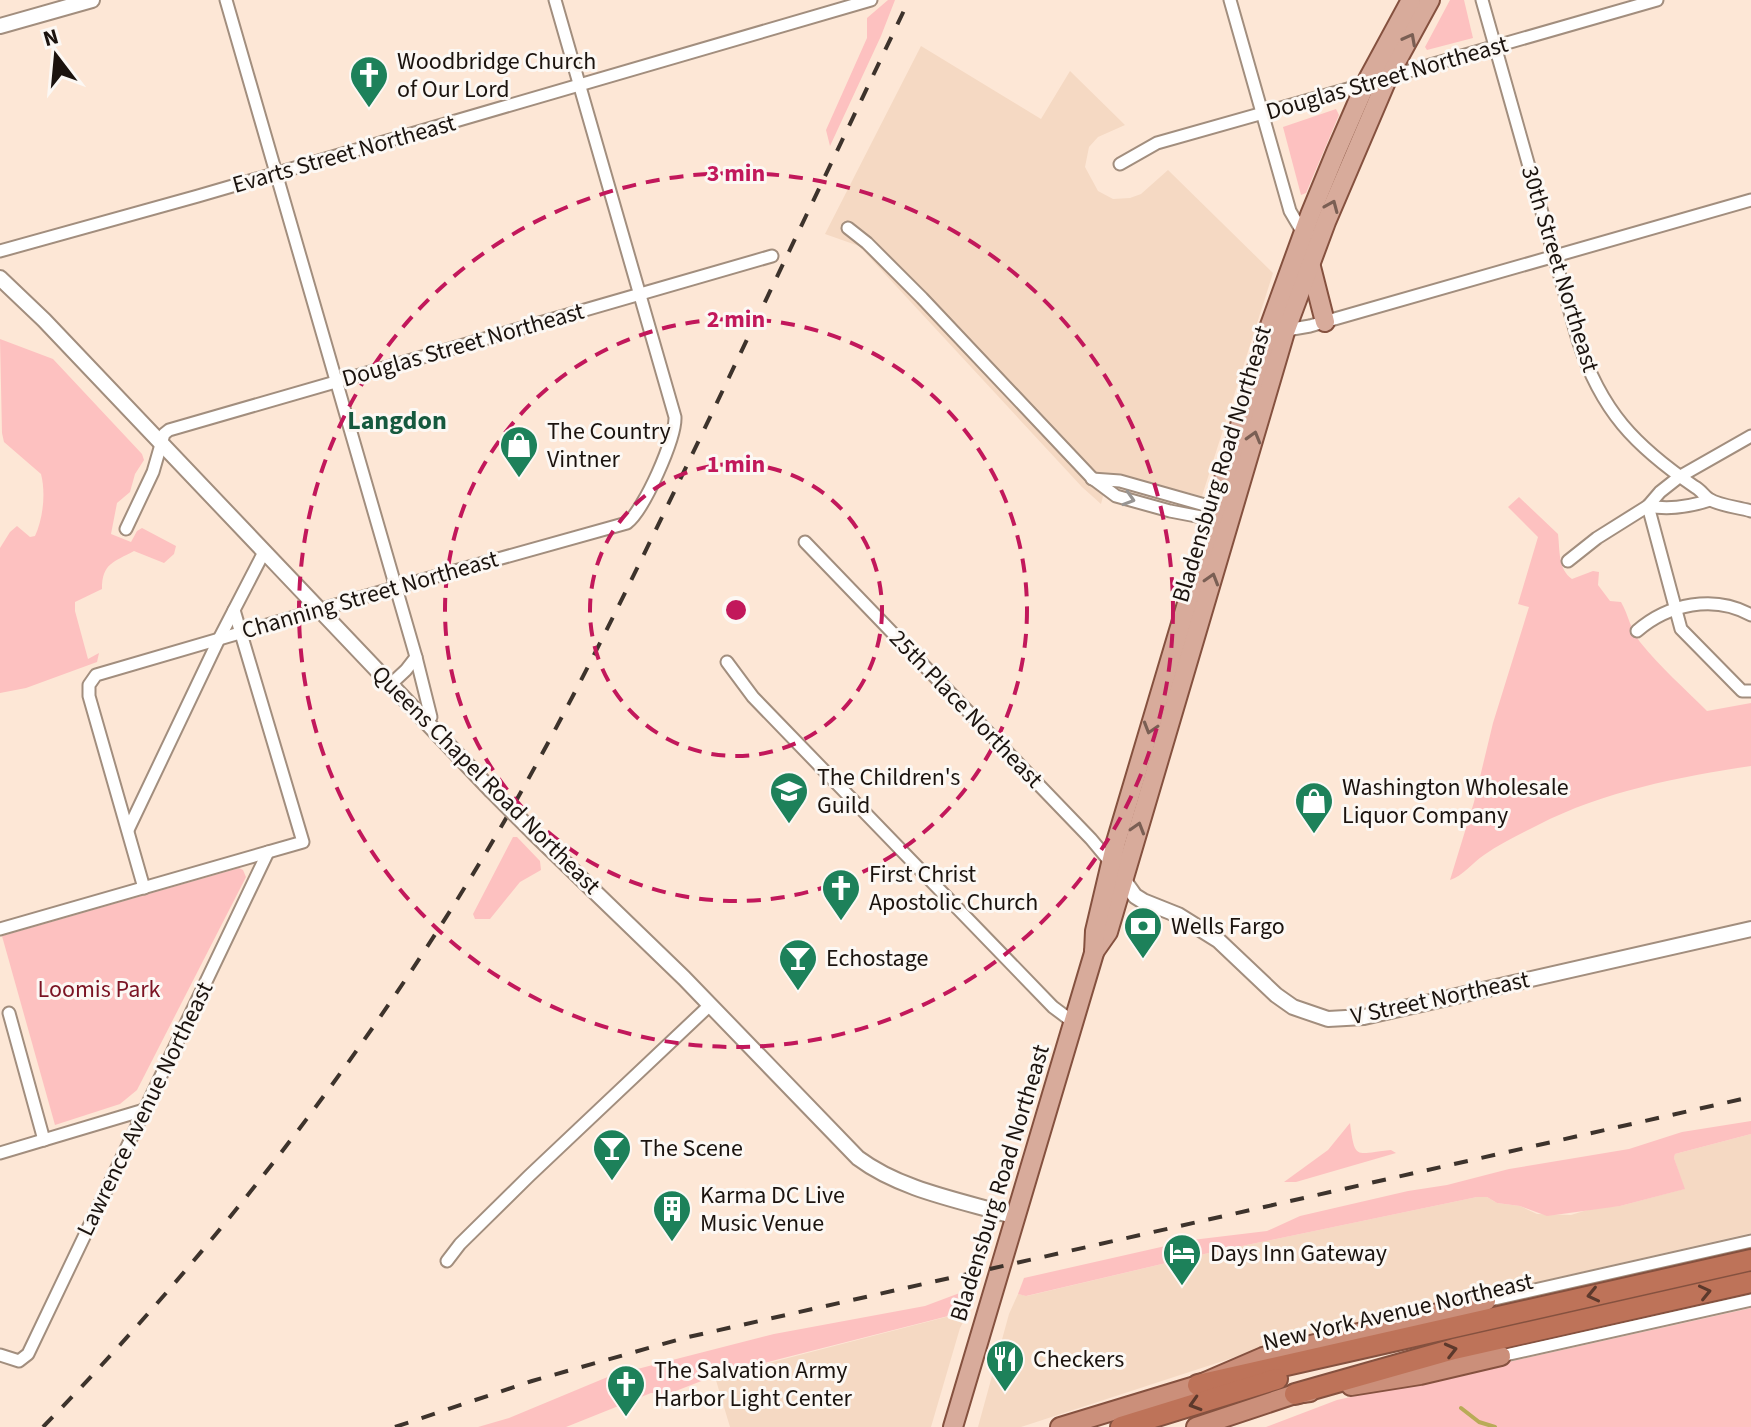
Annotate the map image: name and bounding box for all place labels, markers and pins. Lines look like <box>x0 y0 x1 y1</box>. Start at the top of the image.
place label: Woodbridge Church of Our Lord <box>397 44 596 107</box>
church icon: Woodbridge Church of Our Lord <box>348 54 390 109</box>
place label: The Country Vintner <box>547 414 671 477</box>
shop icon: The Country Vintner <box>498 424 540 479</box>
centre of rings <box>722 596 750 624</box>
place label: The Children's Guild <box>817 760 960 823</box>
school or university icon: The Children's Guild <box>768 770 810 825</box>
place label: Washington Wholesale Liquor Company <box>1342 770 1569 833</box>
shop icon: Washington Wholesale Liquor Company <box>1293 780 1335 835</box>
place label: First Christ Apostolic Church <box>869 857 1038 920</box>
church icon: First Christ Apostolic Church <box>820 867 862 922</box>
bank icon: Wells Fargo <box>1122 905 1164 960</box>
place label: Wells Fargo <box>1171 909 1285 944</box>
bar icon: Echostage <box>777 937 819 992</box>
place label: Echostage <box>826 941 928 976</box>
bar icon: The Scene <box>591 1127 633 1182</box>
place label: The Scene <box>640 1131 743 1166</box>
place label: Karma DC Live Music Venue <box>700 1178 845 1241</box>
building icon: Karma DC Live Music Venue <box>651 1188 693 1243</box>
hotel icon: Days Inn Gateway <box>1161 1232 1203 1287</box>
place label: Days Inn Gateway <box>1210 1236 1387 1271</box>
restaurant icon: Checkers <box>984 1338 1026 1393</box>
place label: Checkers <box>1033 1342 1124 1377</box>
place label: The Salvation Army Harbor Light Center <box>654 1353 853 1416</box>
church icon: The Salvation Army Harbor Light Center <box>605 1363 647 1418</box>

